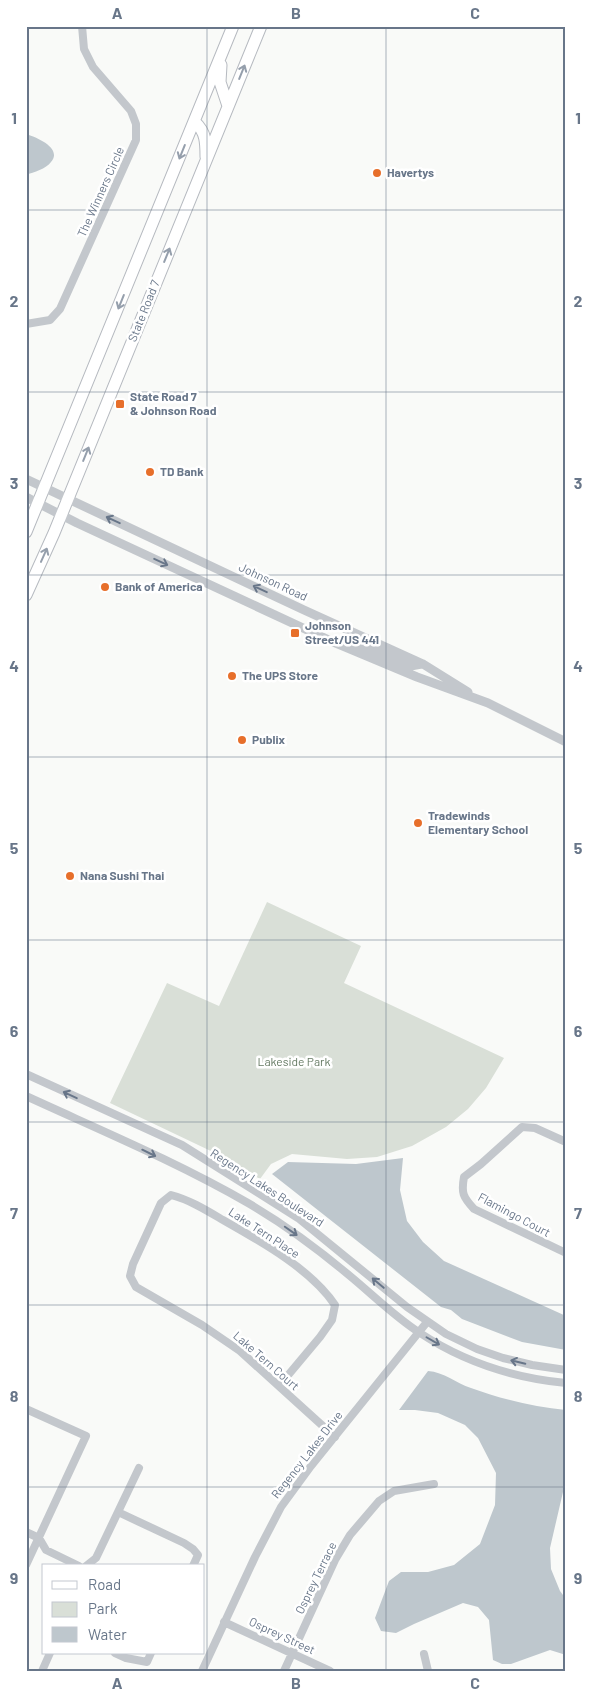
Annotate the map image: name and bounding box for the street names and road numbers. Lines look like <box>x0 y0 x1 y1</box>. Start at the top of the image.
street label: The Winners Circle <box>74 144 126 239</box>
street label: State Road 7 <box>124 278 162 343</box>
street label: Johnson Road <box>237 559 310 603</box>
street label: Regency Lakes Boulevard <box>208 1145 327 1229</box>
street label: Flamingo Court <box>476 1189 553 1239</box>
street label: Lake Tern Place <box>226 1204 303 1260</box>
street label: Lake Tern Court <box>231 1328 302 1393</box>
street label: Regency Lakes Drive <box>268 1408 345 1501</box>
street label: Osprey Terrace <box>292 1539 339 1616</box>
street label: Osprey Street <box>247 1614 318 1656</box>

